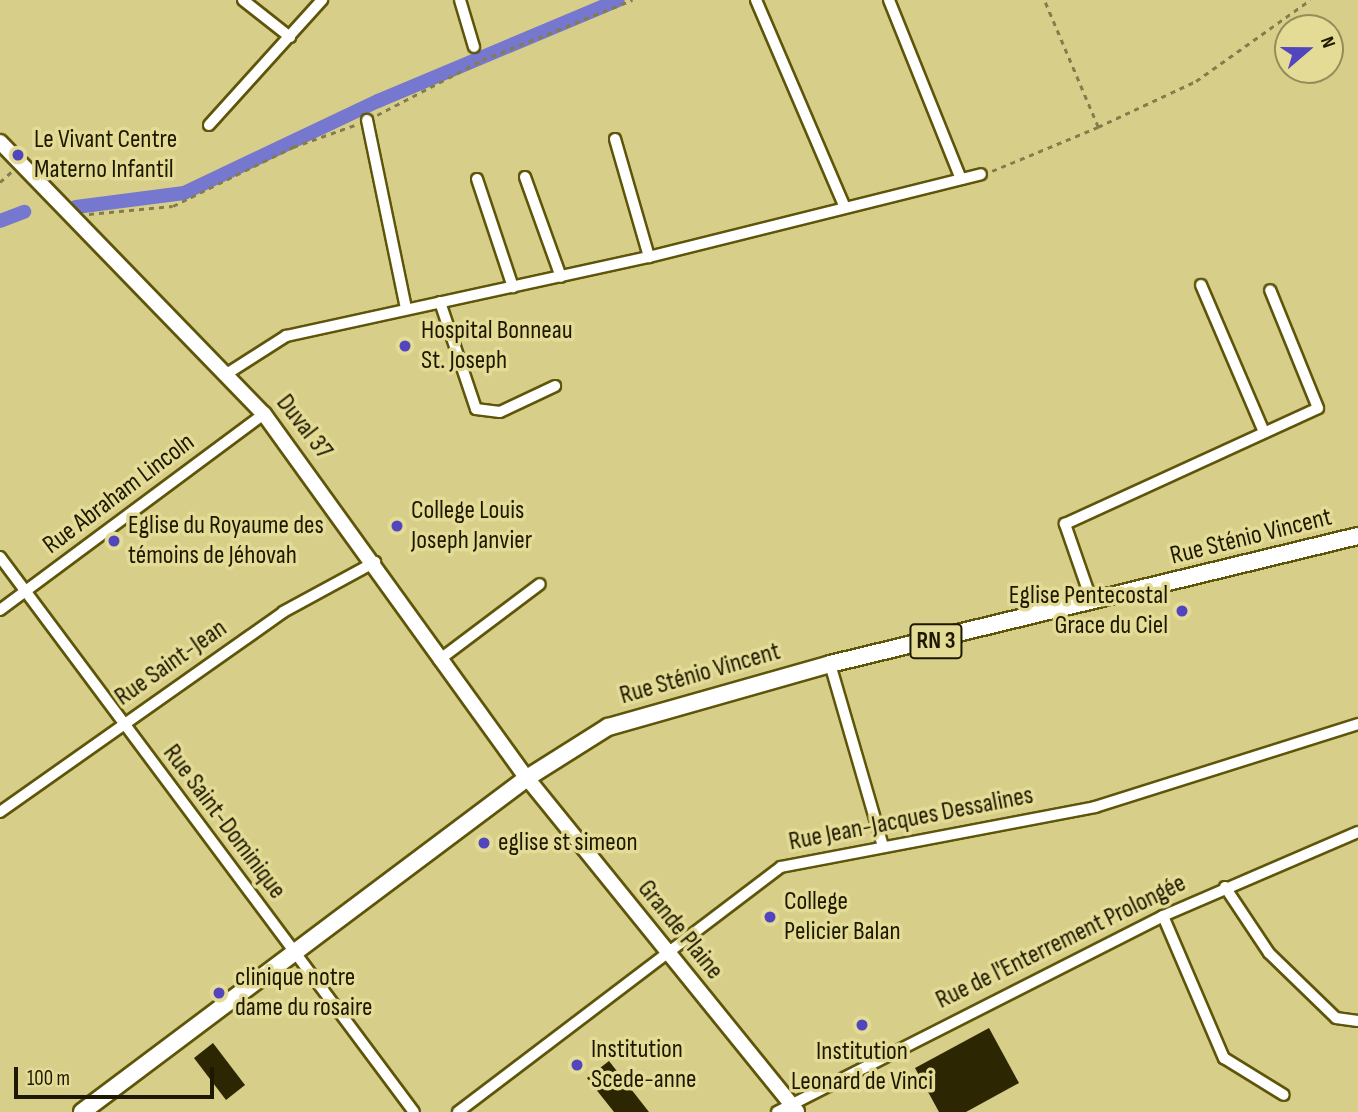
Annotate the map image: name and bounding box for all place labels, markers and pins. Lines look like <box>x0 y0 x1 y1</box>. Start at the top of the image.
place label: Le Vivant Centre Materno Infantil <box>34 124 177 186</box>
marker: Le Vivant Centre Materno Infantil <box>8 145 28 165</box>
place label: Hospital Bonneau St. Joseph <box>421 315 573 376</box>
marker: Hospital Bonneau St. Joseph <box>395 336 415 356</box>
place label: College Louis Joseph Janvier <box>411 495 532 556</box>
place label: Eglise du Royaume des témoins de Jéhovah <box>128 510 324 572</box>
marker: College Louis Joseph Janvier <box>389 518 405 534</box>
marker: Eglise du Royaume des témoins de Jéhovah <box>106 533 122 549</box>
place label: Eglise Pentecostal Grace du Ciel <box>1009 580 1168 642</box>
marker: Eglise Pentecostal Grace du Ciel <box>1174 603 1190 619</box>
place label: eglise st simeon <box>498 827 638 859</box>
marker: eglise st simeon <box>476 835 492 851</box>
place label: College Pelicier Balan <box>784 886 901 948</box>
marker: College Pelicier Balan <box>762 909 778 925</box>
place label: clinique notre dame du rosaire <box>235 962 372 1024</box>
marker: clinique notre dame du rosaire <box>209 983 229 1003</box>
marker: Institution Leonard de Vinci <box>854 1017 870 1033</box>
place label: Institution Scede-anne <box>591 1034 696 1096</box>
place label: Institution Leonard de Vinci <box>791 1036 933 1098</box>
marker: Institution Scede-anne <box>569 1057 585 1073</box>

